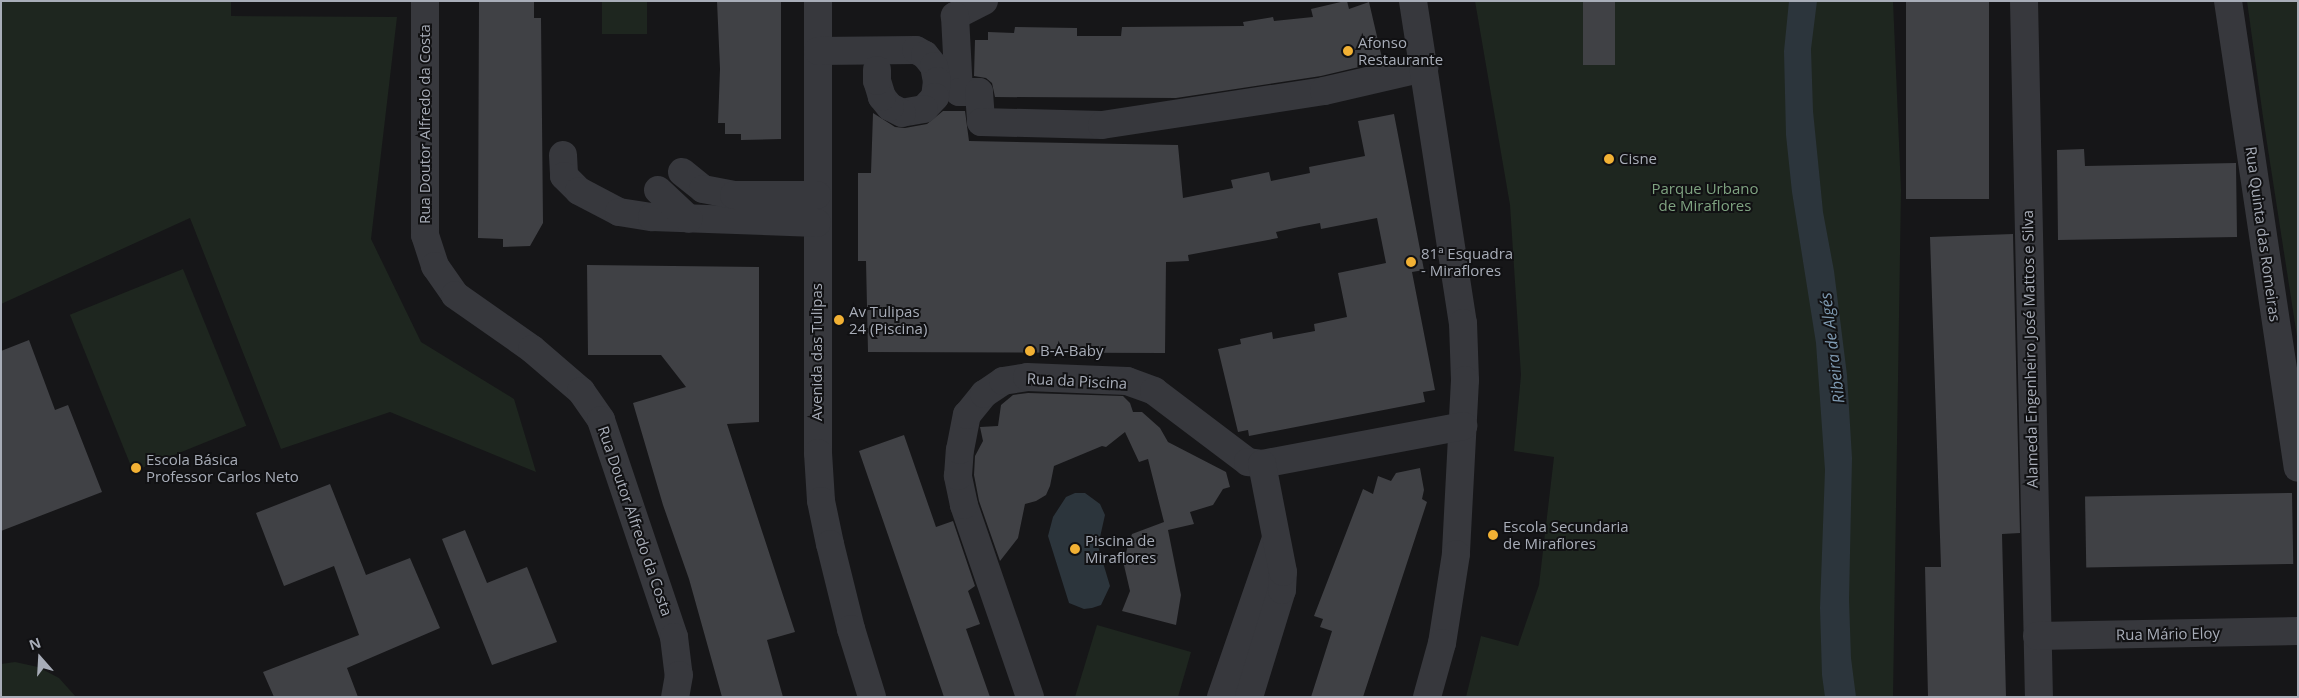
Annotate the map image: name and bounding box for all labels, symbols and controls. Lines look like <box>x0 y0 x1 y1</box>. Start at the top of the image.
street label: Rua Doutor Alfredo da Costa <box>416 24 434 224</box>
place label: Afonso Restaurante <box>1358 33 1443 68</box>
marker: Afonso Restaurante <box>1342 45 1354 57</box>
street label: Rua Quinta das Romeiras <box>2242 145 2284 323</box>
place label: Cisne <box>1619 150 1657 168</box>
marker: Cisne <box>1603 153 1615 165</box>
park label: Parque Urbano de Miraflores <box>1652 179 1758 214</box>
street label: Alameda Engenheiro José Mattos e Silva <box>2019 210 2041 488</box>
place label: 81ª Esquadra - Miraflores <box>1421 244 1513 279</box>
marker: 81ª Esquadra - Miraflores <box>1405 256 1417 268</box>
street label: Avenida das Tulipas <box>808 283 826 421</box>
water label: Ribeira de Algés <box>1816 291 1848 405</box>
place label: Av Tulipas 24 (Piscina) <box>849 302 927 337</box>
marker: Av Tulipas 24 (Piscina) <box>833 314 845 326</box>
place label: B-A-Baby <box>1040 342 1104 360</box>
marker: B-A-Baby <box>1024 345 1036 357</box>
street label: Rua da Piscina <box>1026 369 1128 393</box>
street label: Rua Doutor Alfredo da Costa <box>594 424 676 618</box>
place label: Escola Básica Professor Carlos Neto <box>146 450 299 485</box>
marker: Escola Básica Professor Carlos Neto <box>130 462 142 474</box>
place label: Escola Secundaria de Miraflores <box>1503 517 1629 552</box>
marker: Escola Secundaria de Miraflores <box>1487 529 1499 541</box>
place label: Piscina de Miraflores <box>1085 531 1156 566</box>
marker: Piscina de Miraflores <box>1069 543 1081 555</box>
street label: Rua Mário Eloy <box>2116 624 2220 644</box>
north arrow <box>15 633 65 683</box>
text: N <box>26 633 43 654</box>

